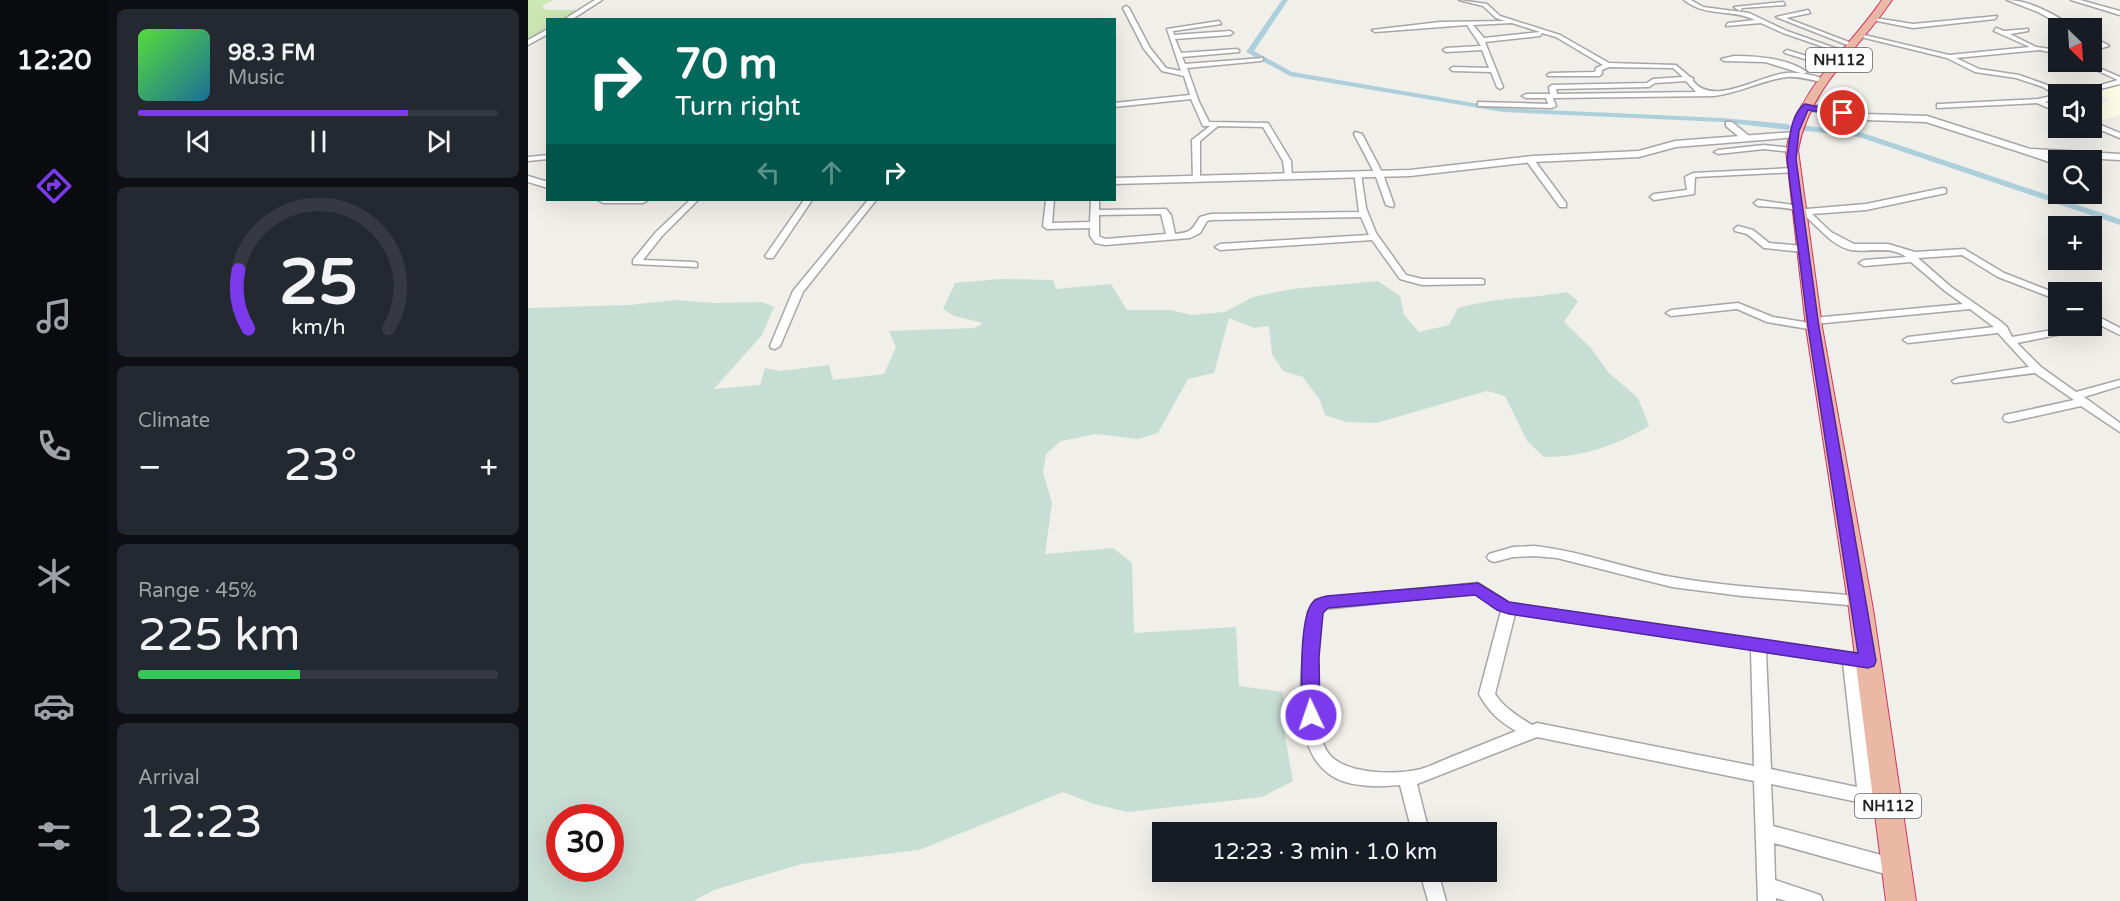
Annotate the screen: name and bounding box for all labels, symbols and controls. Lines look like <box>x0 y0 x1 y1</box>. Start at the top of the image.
north arrow <box>2048 18 2102 72</box>
map controls <box>2048 18 2102 336</box>
text: 70 m <box>675 39 777 90</box>
text: 98.3 FM <box>228 40 316 66</box>
icon: right <box>576 42 654 120</box>
text: 12:20 <box>17 44 91 77</box>
road number: NH112 <box>1806 48 1872 72</box>
text: Music <box>228 66 284 90</box>
button: sound <box>2048 84 2102 138</box>
pin <box>1817 87 1868 138</box>
text: Turn right <box>675 90 801 123</box>
icon: arrive <box>1826 96 1859 129</box>
icon: previous <box>182 125 215 158</box>
icon: pause <box>302 125 335 158</box>
icon: next <box>422 125 455 158</box>
button: search <box>2048 150 2102 204</box>
icon: left <box>752 156 785 189</box>
icon: ahead <box>815 156 848 189</box>
icon: right <box>878 156 911 189</box>
icon: directions <box>33 165 75 207</box>
button: + <box>2048 216 2102 270</box>
text: 25 <box>279 246 357 321</box>
button: − <box>2048 282 2102 336</box>
icon: music <box>33 295 75 337</box>
text: km/h <box>291 315 345 341</box>
text: Climate <box>138 409 210 433</box>
icon: phone <box>33 425 75 467</box>
text: 23° <box>284 439 357 493</box>
text: − <box>138 448 162 487</box>
text: + <box>479 448 498 487</box>
icon: climate <box>33 555 75 597</box>
text: Range · 45% <box>138 579 257 603</box>
text: 225 km <box>138 609 300 663</box>
position arrow <box>1279 683 1343 747</box>
icon: car <box>33 685 75 727</box>
text: Arrival <box>138 766 200 790</box>
road number: NH112 <box>1855 794 1921 818</box>
text: 12:23 <box>138 796 263 850</box>
speed limit sign: 30 <box>546 804 624 882</box>
icon: filters <box>33 815 75 857</box>
text: 12:23 · 3 min · 1.0 km <box>1212 839 1437 865</box>

